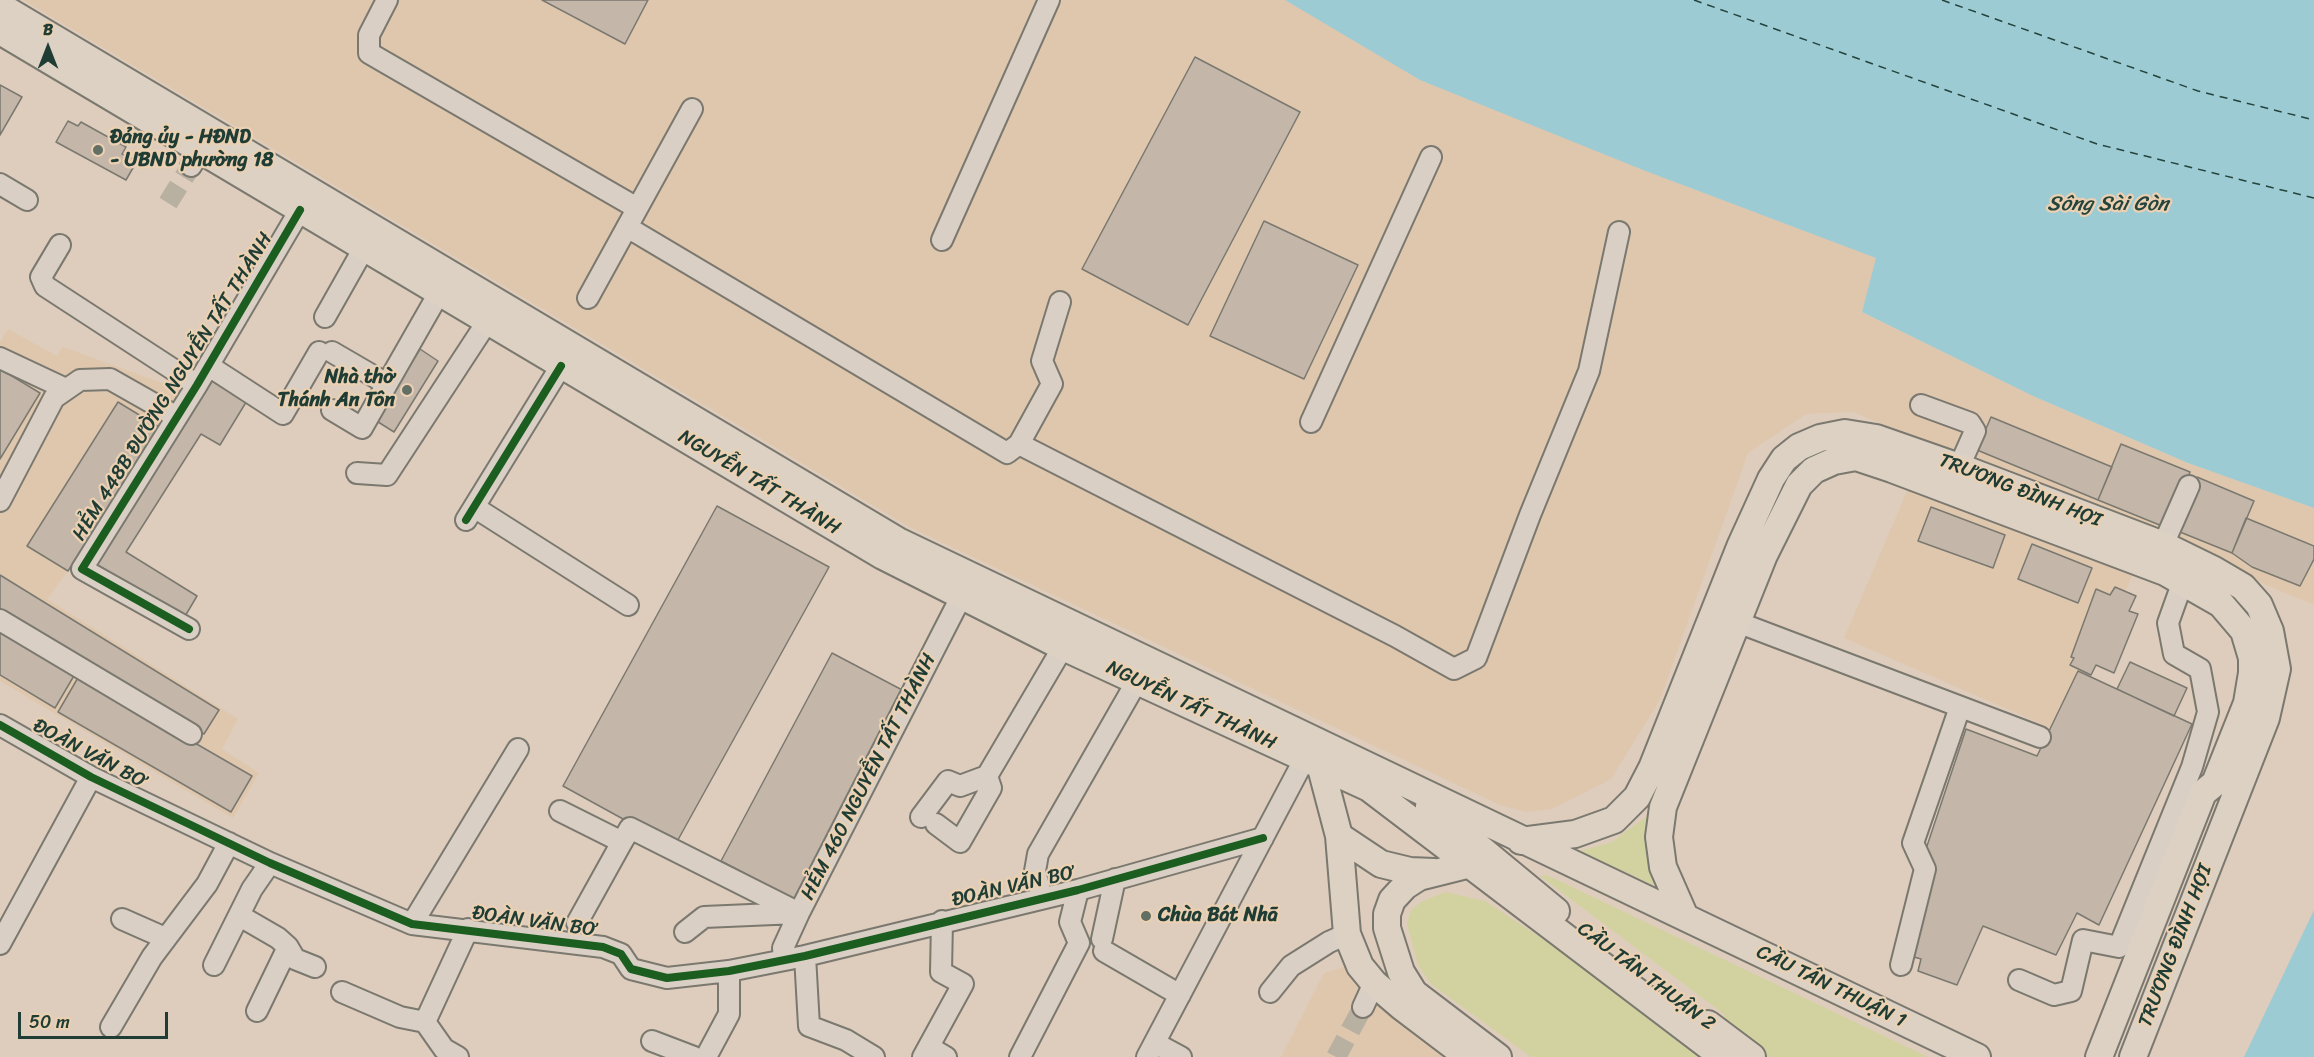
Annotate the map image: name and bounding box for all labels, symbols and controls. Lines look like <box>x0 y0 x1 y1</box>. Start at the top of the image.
text: B <box>43 15 53 44</box>
north arrow <box>18 18 78 78</box>
place label: Đảng ủy - HĐND - UBND phường 18 <box>110 126 274 173</box>
marker: Đảng ủy - HĐND - UBND phường 18 <box>91 143 105 157</box>
water label: Sông Sài Gòn <box>2047 192 2169 218</box>
street label: HẺM 448B ĐƯỜNG NGUYỄN TẤT THÀNH <box>68 229 278 545</box>
place label: Nhà thờ Thánh An Tôn <box>278 366 395 413</box>
marker: Nhà thờ Thánh An Tôn <box>400 383 414 397</box>
street label: NGUYỄN TẤT THÀNH <box>674 425 844 541</box>
street label: TRƯƠNG ĐÌNH HỢI <box>1935 449 2105 533</box>
street label: HẺM 460 NGUYỄN TẤT THÀNH <box>796 650 942 904</box>
street label: NGUYỄN TẤT THÀNH <box>1102 656 1280 756</box>
street label: ĐOÀN VĂN BƠ <box>28 714 150 794</box>
street label: ĐOÀN VĂN BƠ <box>950 861 1076 913</box>
street label: TRƯƠNG ĐÌNH HỢI <box>2134 861 2218 1031</box>
street label: ĐOÀN VĂN BƠ <box>471 901 597 943</box>
place label: Chùa Bát Nhã <box>1158 904 1278 928</box>
marker: Chùa Bát Nhã <box>1139 909 1153 923</box>
street label: CẦU TÂN THUẬN 2 <box>1572 917 1720 1037</box>
street label: CẦU TÂN THUẬN 1 <box>1752 940 1910 1034</box>
scale bar <box>21 1000 171 1038</box>
text: 50 m <box>29 1006 70 1038</box>

